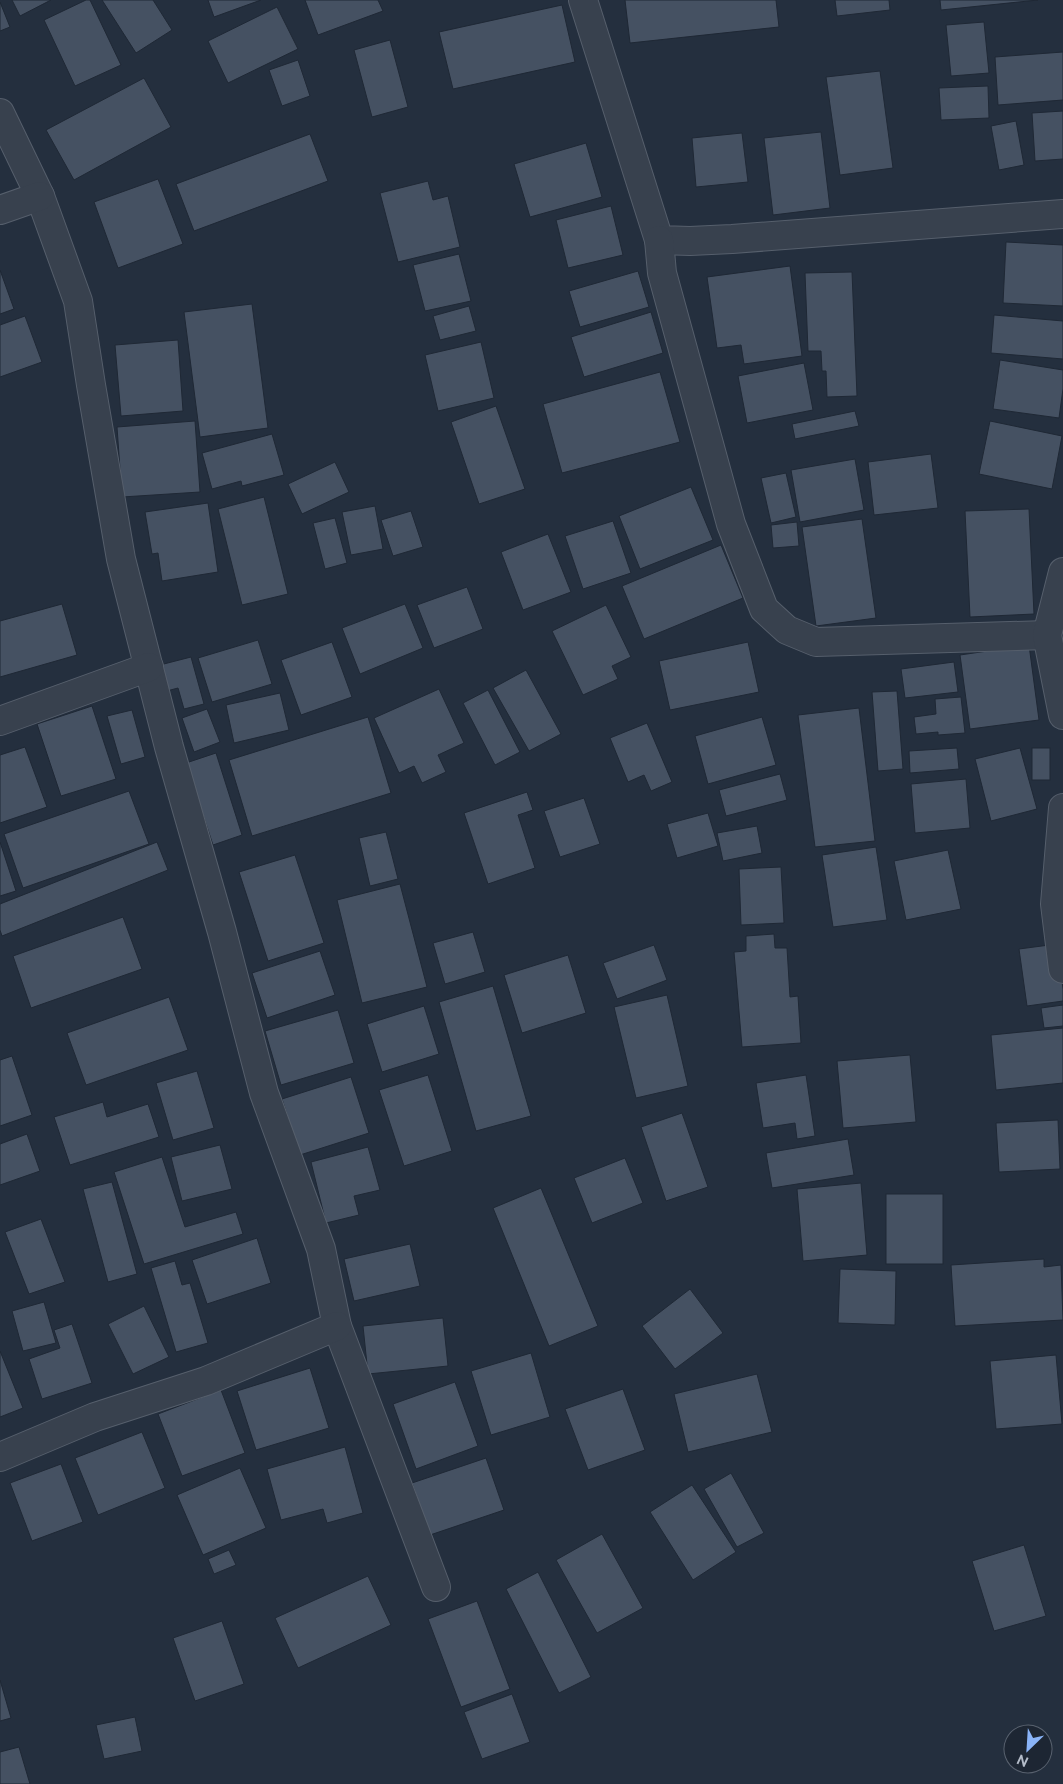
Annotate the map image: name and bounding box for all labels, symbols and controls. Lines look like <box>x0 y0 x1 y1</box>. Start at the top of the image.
north arrow <box>1003 1724 1053 1774</box>
text: N <box>1014 1751 1031 1770</box>

